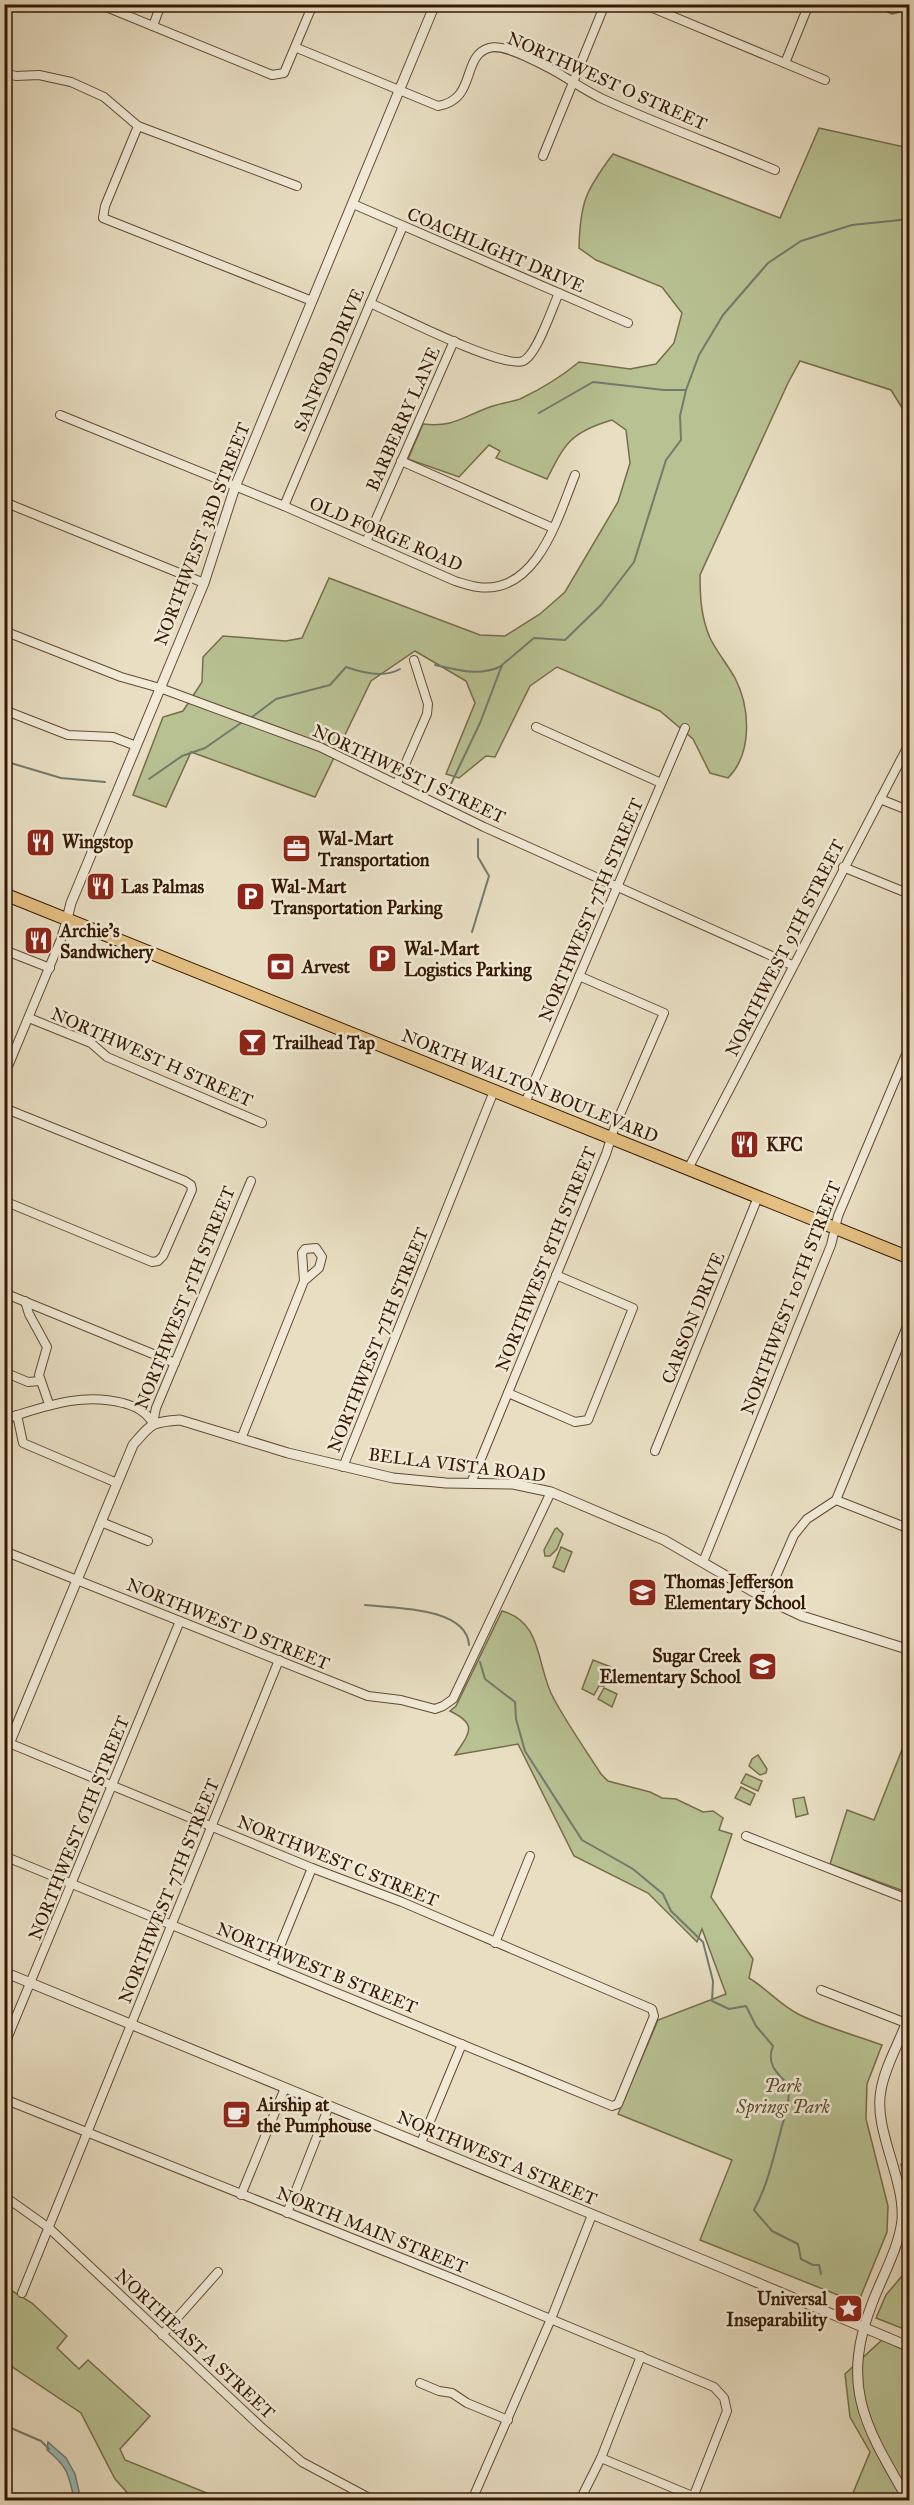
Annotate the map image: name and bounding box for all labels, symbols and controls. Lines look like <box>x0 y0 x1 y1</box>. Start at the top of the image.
street label: NORTHWEST O STREET <box>504 27 710 135</box>
street label: COACHLIGHT DRIVE <box>404 203 588 297</box>
street label: SANFORD DRIVE <box>289 285 369 435</box>
street label: BARBERRY LANE <box>361 343 445 495</box>
street label: NORTHWEST 3RD STREET <box>149 419 255 649</box>
street label: OLD FORGE ROAD <box>306 492 466 576</box>
street label: NORTHWEST J STREET <box>309 720 509 829</box>
street label: NORTHWEST 7TH STREET <box>534 795 648 1025</box>
restaurant icon: Wingstop <box>25 826 57 858</box>
place label: Wal-Mart Transportation <box>317 828 430 872</box>
place label: Wingstop <box>62 831 133 854</box>
office icon: Wal-Mart Transportation <box>281 833 313 865</box>
street label: NORTHWEST 9TH STREET <box>721 836 849 1060</box>
restaurant icon: Las Palmas <box>84 871 116 903</box>
place label: Las Palmas <box>121 876 205 898</box>
place label: Wal-Mart Transportation Parking <box>270 876 443 920</box>
parking icon: Wal-Mart Transportation Parking <box>234 881 266 913</box>
place label: Archie’s Sandwichery <box>59 920 155 964</box>
restaurant icon: Archie’s Sandwichery <box>23 925 55 957</box>
place label: Wal-Mart Logistics Parking <box>404 938 532 982</box>
parking icon: Wal-Mart Logistics Parking <box>367 943 399 975</box>
bank icon: Arvest <box>265 951 297 983</box>
place label: Arvest <box>301 956 351 978</box>
street label: NORTHWEST H STREET <box>48 1003 256 1111</box>
street label: NORTH WALTON BOULEVARD <box>398 1024 662 1148</box>
bar icon: Trailhead Tap <box>236 1027 268 1059</box>
place label: Trailhead Tap <box>272 1032 375 1055</box>
restaurant icon: KFC <box>729 1129 761 1161</box>
place label: KFC <box>766 1134 803 1156</box>
street label: NORTHWEST 8TH STREET <box>491 1143 601 1375</box>
street label: NORTHWEST 10TH STREET <box>736 1178 846 1418</box>
street label: NORTHWEST 5TH STREET <box>130 1183 240 1413</box>
street label: NORTHWEST 7TH STREET <box>323 1224 433 1456</box>
street label: CARSON DRIVE <box>657 1249 729 1387</box>
street label: BELLA VISTA ROAD <box>367 1443 547 1487</box>
place label: Thomas Jefferson Elementary School <box>663 1571 807 1615</box>
street label: NORTHWEST D STREET <box>123 1573 333 1675</box>
school or university icon: Thomas Jefferson Elementary School <box>627 1576 659 1608</box>
place label: Sugar Creek Elementary School <box>599 1645 742 1689</box>
school or university icon: Sugar Creek Elementary School <box>746 1650 778 1682</box>
street label: NORTHWEST 6TH STREET <box>24 1713 134 1943</box>
street label: NORTHWEST 7TH STREET <box>114 1775 224 2007</box>
street label: NORTHWEST C STREET <box>234 1811 442 1911</box>
street label: NORTHWEST B STREET <box>213 1918 421 2018</box>
park label: Park Springs Park <box>735 2075 830 2119</box>
place label: Airship at the Pumphouse <box>256 2094 372 2138</box>
cafe icon: Airship at the Pumphouse <box>220 2099 252 2131</box>
street label: NORTHWEST A STREET <box>394 2106 600 2210</box>
street label: NORTH MAIN STREET <box>273 2182 471 2278</box>
street label: NORTHEAST A STREET <box>111 2264 279 2424</box>
place label: Universal Inseparability <box>726 2288 829 2332</box>
place icon: Universal Inseparability <box>832 2293 864 2325</box>

